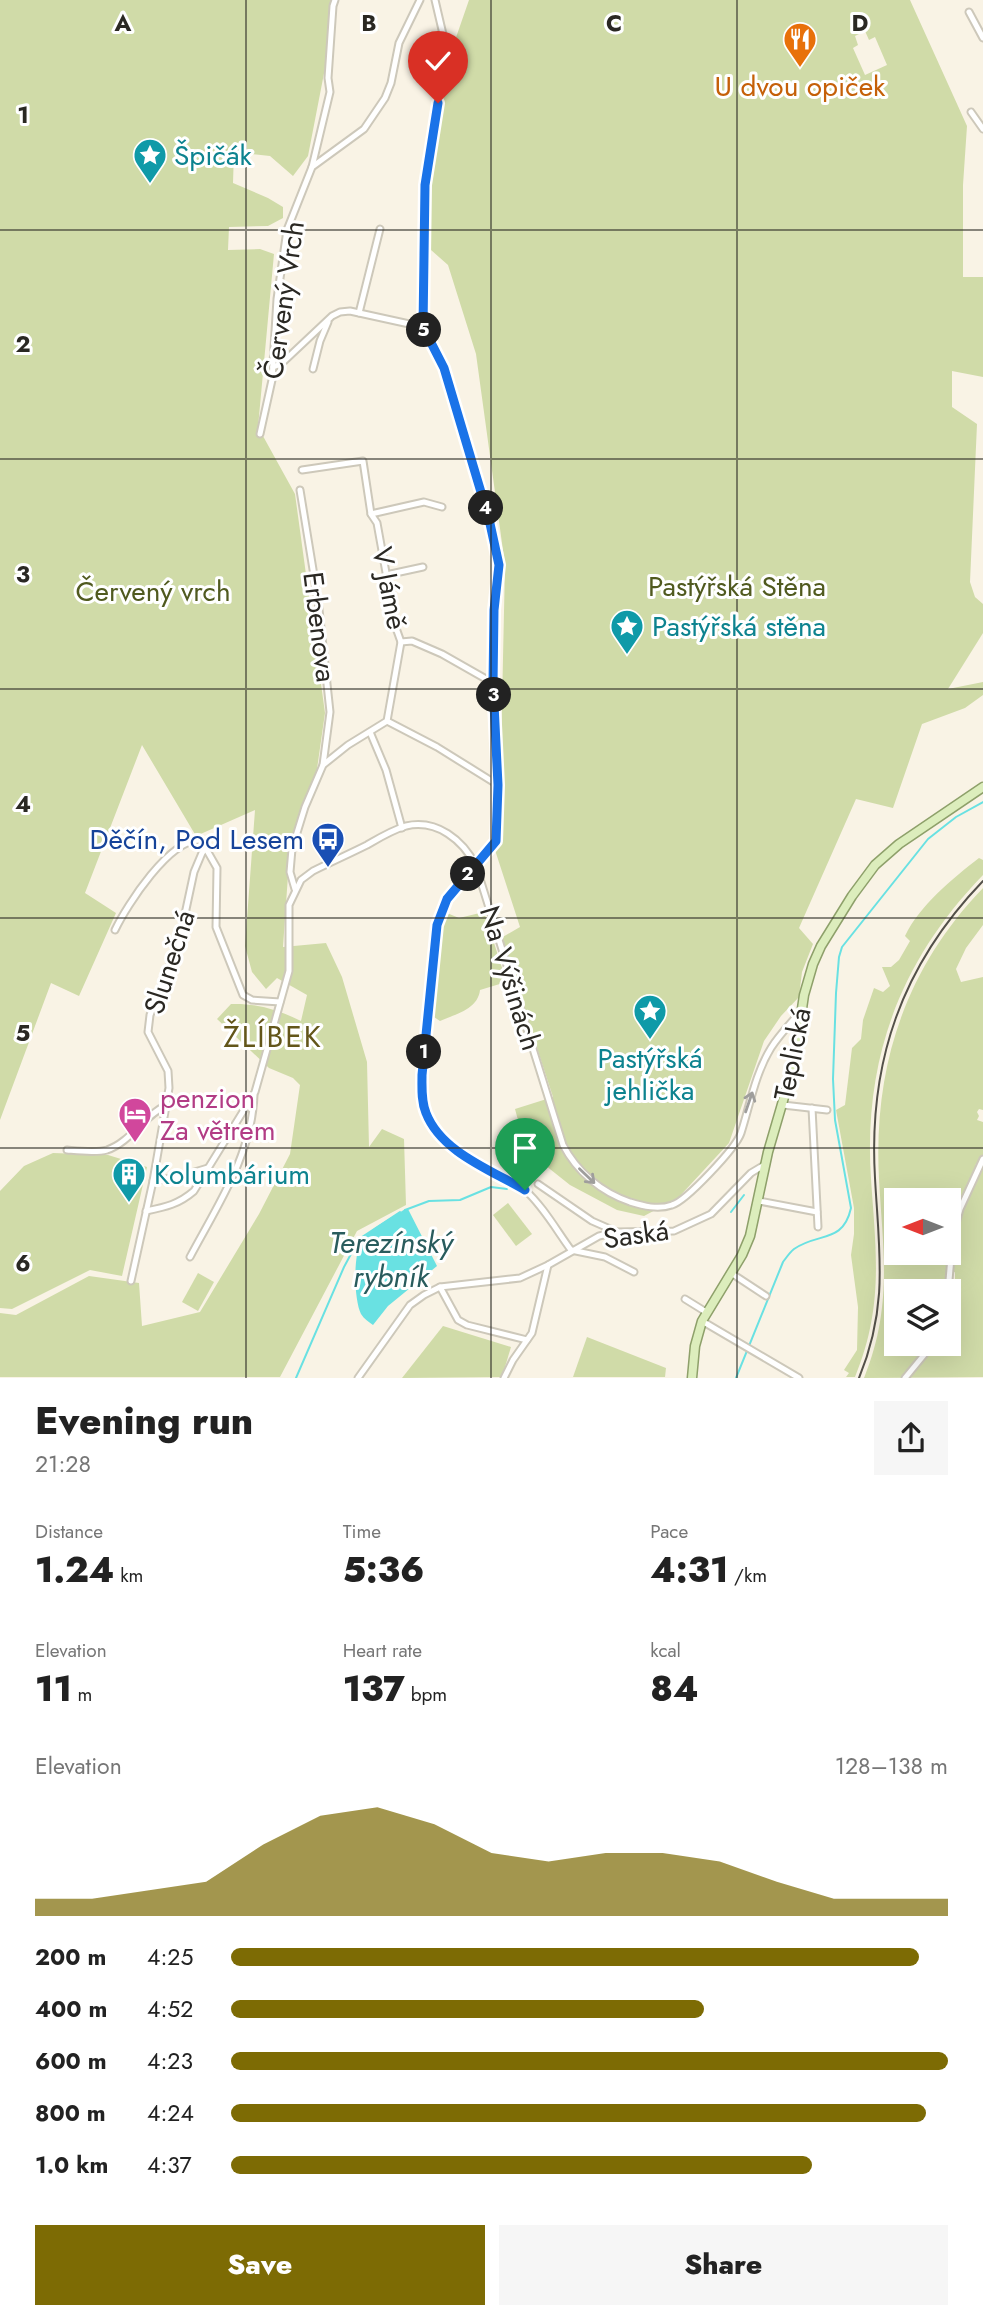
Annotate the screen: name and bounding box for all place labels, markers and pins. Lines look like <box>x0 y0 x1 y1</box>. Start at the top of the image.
restaurant icon: U dvou opiček <box>781 20 819 69</box>
pin <box>408 31 468 103</box>
place label: U dvou opiček <box>715 66 886 107</box>
place label: Špičák <box>174 135 253 176</box>
place icon: Špičák <box>131 136 169 185</box>
pin: 5 <box>406 312 442 348</box>
pin: 4 <box>468 490 504 526</box>
place label: Pastýřská stěna <box>652 606 826 647</box>
place icon: Pastýřská stěna <box>608 607 646 656</box>
pin: 3 <box>476 678 512 712</box>
place label: Děčín, Pod Lesem <box>89 819 304 860</box>
bus stop icon: Děčín, Pod Lesem <box>309 820 347 869</box>
pin: 2 <box>450 856 486 892</box>
place icon: Pastýřská jehlička <box>631 992 669 1041</box>
pin: 1 <box>406 1034 442 1070</box>
place label: Pastýřská jehlička <box>597 1038 703 1111</box>
place label: penzion Za větrem <box>160 1078 276 1151</box>
hotel icon: penzion Za větrem <box>116 1095 154 1144</box>
pin <box>495 1118 555 1190</box>
place label: Kolumbárium <box>154 1154 310 1195</box>
building icon: Kolumbárium <box>110 1155 148 1204</box>

